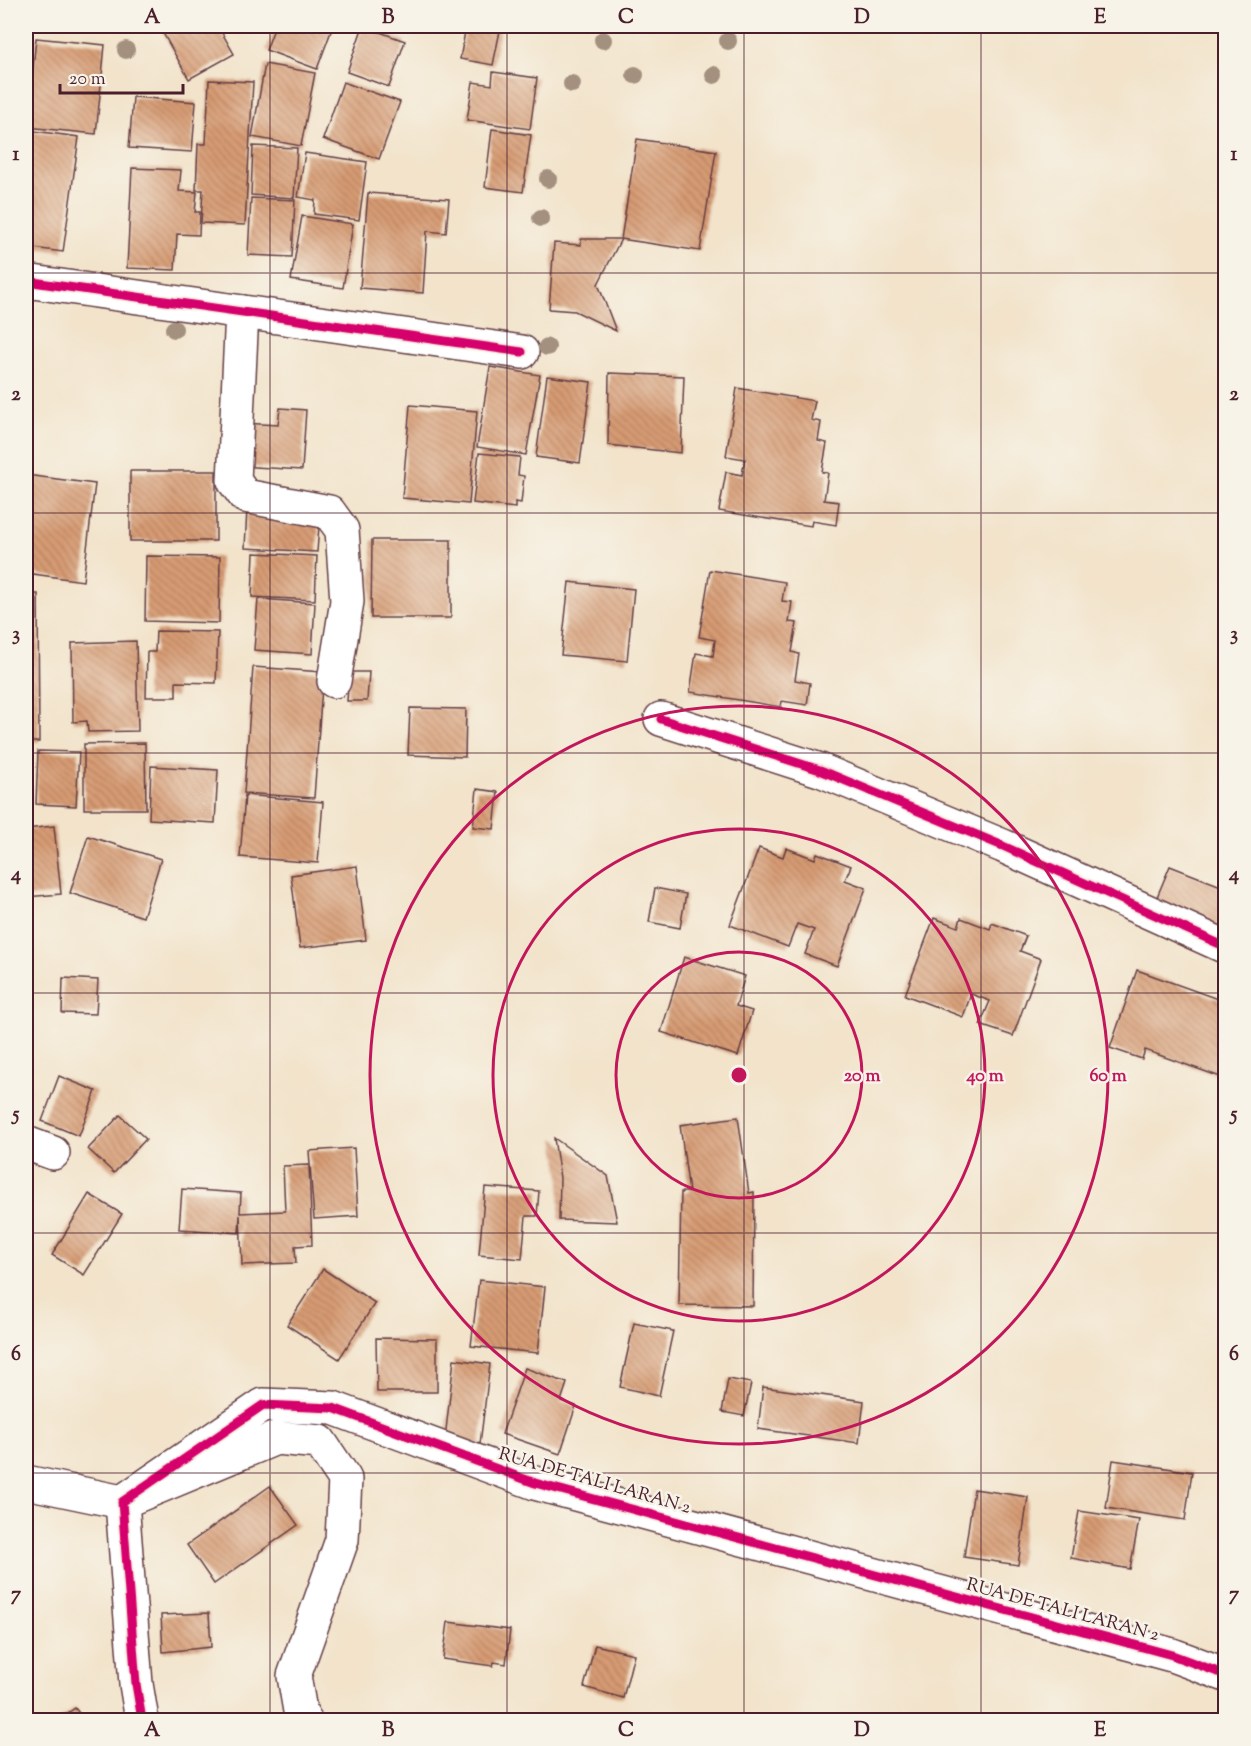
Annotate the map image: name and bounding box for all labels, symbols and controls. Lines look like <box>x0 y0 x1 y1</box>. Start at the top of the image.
text: A <box>144 4 161 33</box>
text: B <box>382 4 395 33</box>
text: C <box>618 4 634 33</box>
text: D <box>854 4 870 33</box>
text: E <box>1094 4 1107 33</box>
scale bar <box>60 57 183 95</box>
text: 20 m <box>69 67 106 93</box>
text: 1 <box>13 141 20 170</box>
text: 1 <box>1231 141 1238 170</box>
text: 2 <box>11 381 21 410</box>
text: 2 <box>1229 381 1239 410</box>
text: 3 <box>12 621 20 650</box>
text: 3 <box>1230 621 1238 650</box>
text: 4 <box>10 861 21 890</box>
text: 4 <box>1228 861 1239 890</box>
text: 20 m <box>844 1064 880 1090</box>
text: 40 m <box>965 1064 1004 1090</box>
text: 60 m <box>1089 1064 1127 1090</box>
centre of rings <box>729 1065 749 1085</box>
text: 5 <box>11 1101 20 1130</box>
text: 5 <box>1229 1101 1238 1130</box>
text: 6 <box>11 1341 21 1370</box>
text: 6 <box>1229 1341 1239 1370</box>
street label: RUA DE TALI LARAN 2 <box>495 1442 694 1522</box>
street label: RUA DE TALI LARAN 2 <box>963 1573 1162 1649</box>
text: 7 <box>11 1581 22 1610</box>
text: 7 <box>1229 1581 1240 1610</box>
text: A <box>144 1717 161 1746</box>
text: B <box>382 1717 395 1746</box>
text: C <box>618 1717 634 1746</box>
text: D <box>854 1717 870 1746</box>
text: E <box>1094 1717 1107 1746</box>

